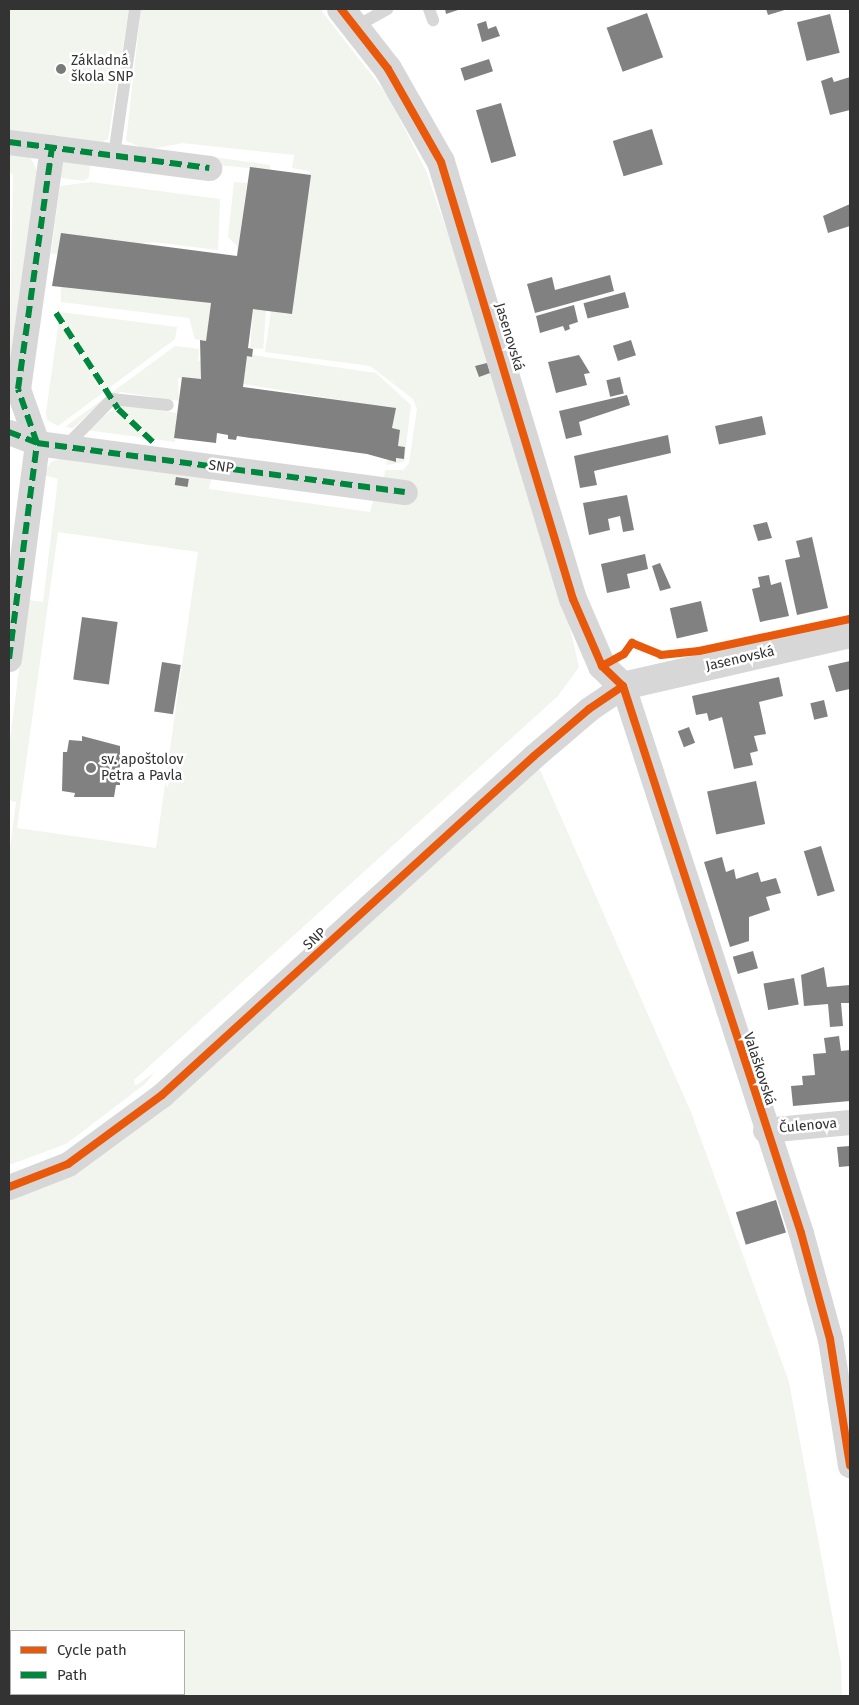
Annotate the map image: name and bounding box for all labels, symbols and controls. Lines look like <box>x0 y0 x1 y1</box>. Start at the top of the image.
place label: Základná škola SNP <box>71 53 133 85</box>
marker: Základná škola SNP <box>55 63 67 75</box>
street label: Jasenovská <box>491 301 527 373</box>
street label: SNP <box>207 457 235 477</box>
street label: Jasenovská <box>704 643 776 675</box>
place label: sv. apoštolov Petra a Pavla <box>101 752 183 784</box>
marker: sv. apoštolov Petra a Pavla <box>85 762 97 774</box>
street label: SNP <box>300 924 330 954</box>
street label: Valaškovská <box>739 1030 779 1108</box>
street label: Čulenova <box>778 1115 838 1137</box>
legend <box>10 1630 185 1695</box>
text: Cycle path <box>57 1641 127 1659</box>
text: Path <box>57 1666 87 1684</box>

